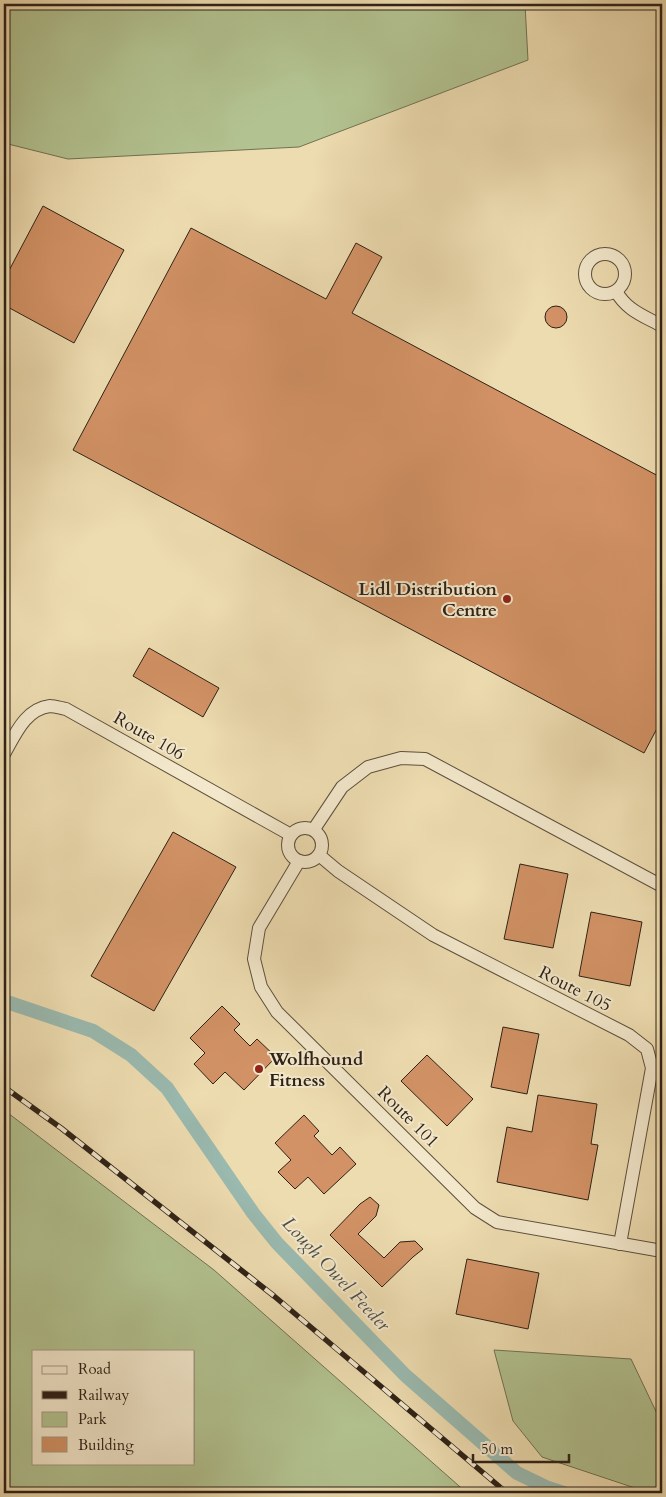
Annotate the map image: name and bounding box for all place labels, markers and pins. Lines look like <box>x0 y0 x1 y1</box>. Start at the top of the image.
place label: Lidl Distribution Centre <box>358 577 497 623</box>
marker: Lidl Distribution Centre <box>501 593 513 605</box>
place label: Wolfhound Fitness <box>268 1047 364 1093</box>
marker: Wolfhound Fitness <box>253 1063 265 1075</box>

